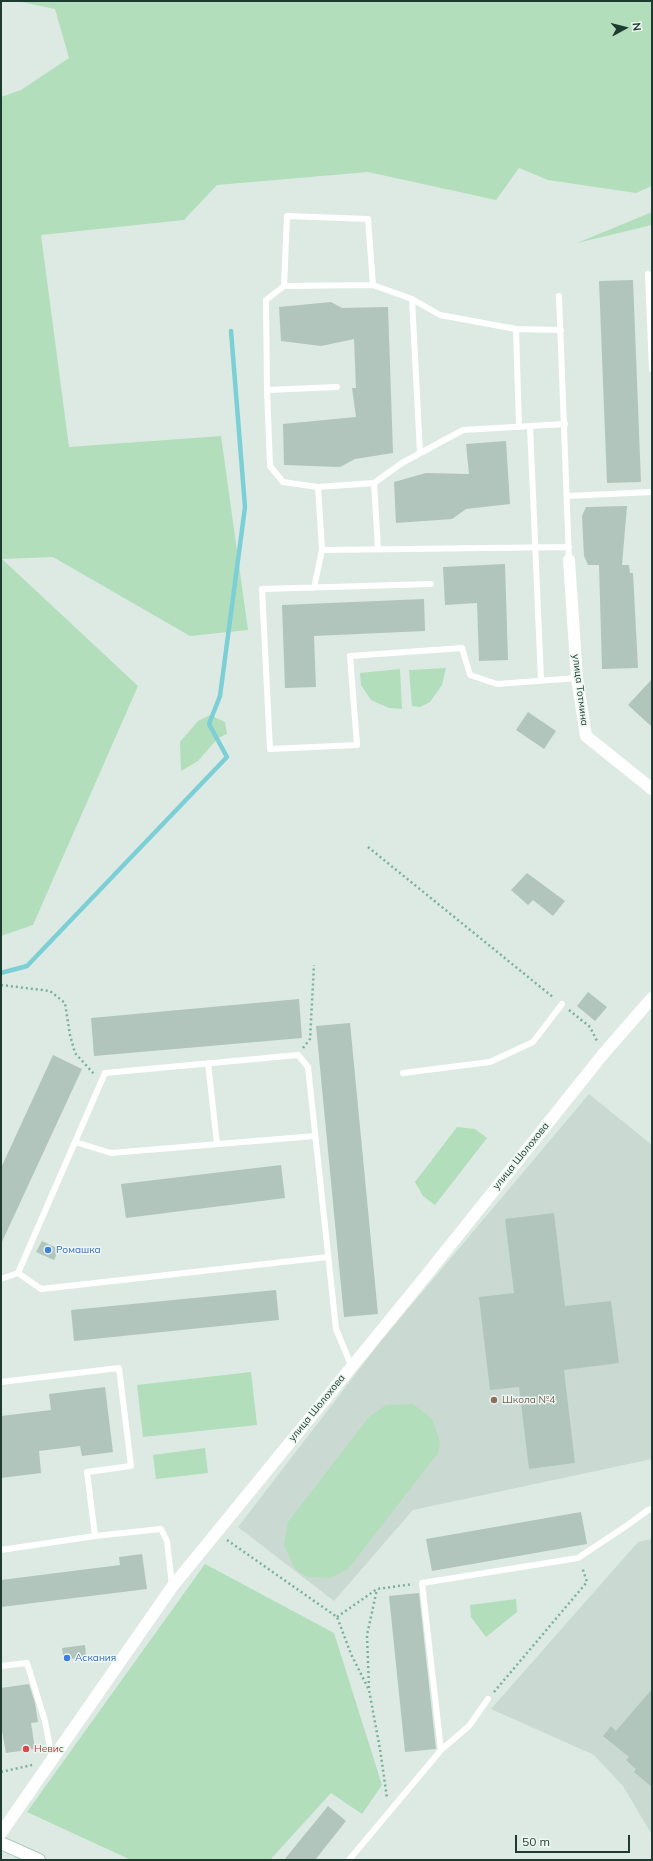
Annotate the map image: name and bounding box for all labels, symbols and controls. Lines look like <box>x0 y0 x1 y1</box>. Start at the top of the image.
north arrow <box>605 8 645 48</box>
text: N <box>629 22 644 32</box>
street label: улица Тотмина <box>570 653 590 727</box>
street label: улица Шолохова <box>490 1120 552 1192</box>
place label: Ромашка <box>56 1244 101 1256</box>
marker: Ромашка <box>43 1245 53 1255</box>
street label: улица Шолохова <box>286 1372 348 1444</box>
place label: Школа №4 <box>502 1394 555 1406</box>
marker: Школа №4 <box>489 1395 499 1405</box>
place label: Аскания <box>75 1652 116 1664</box>
marker: Аскания <box>62 1653 72 1663</box>
place label: Невис <box>34 1743 64 1755</box>
marker: Невис <box>21 1744 31 1754</box>
scale bar <box>517 1827 632 1853</box>
text: 50 m <box>522 1834 550 1849</box>

